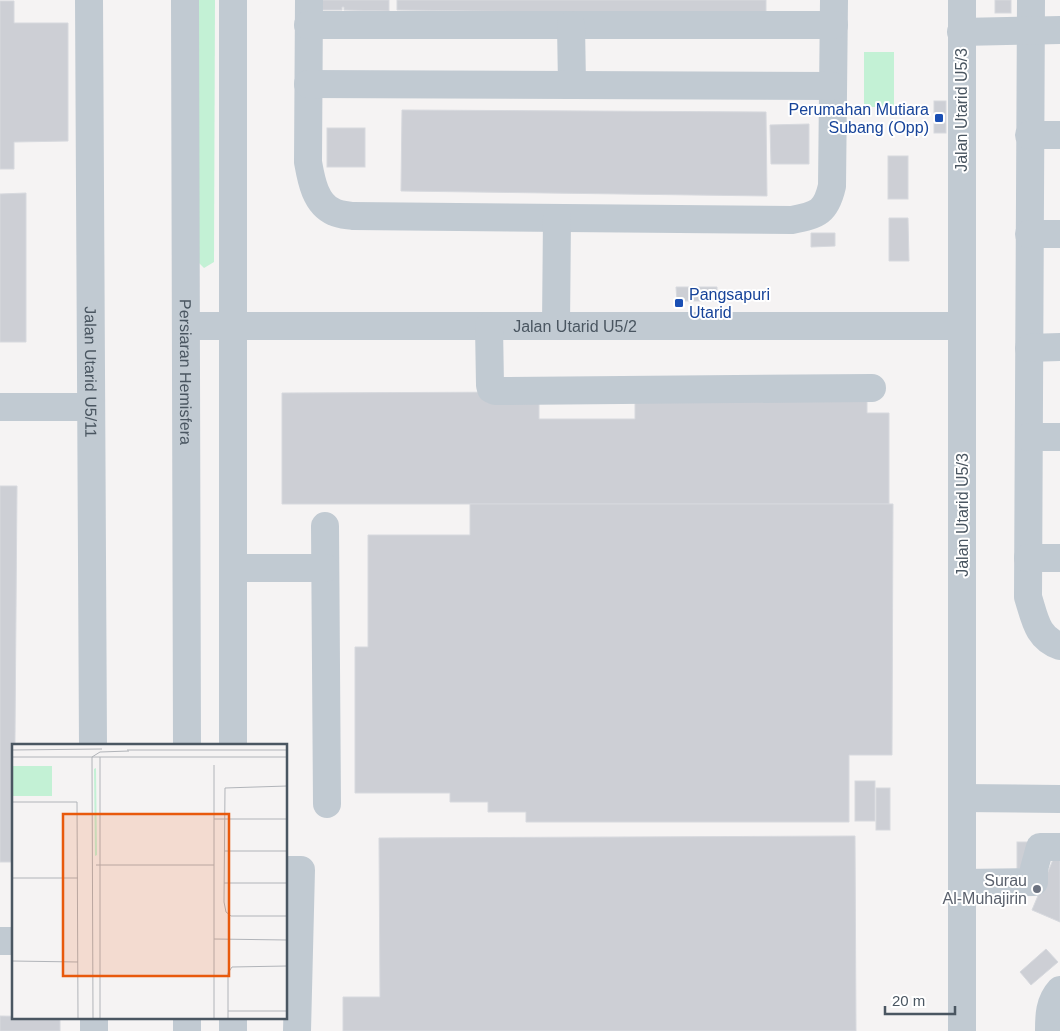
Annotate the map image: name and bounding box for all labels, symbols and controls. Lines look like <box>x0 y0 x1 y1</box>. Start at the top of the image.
street label: Jalan Utarid U5/3 <box>953 48 970 172</box>
place label: Perumahan Mutiara Subang (Opp) <box>788 101 929 136</box>
marker: Perumahan Mutiara Subang (Opp) <box>933 112 945 124</box>
place label: Pangsapuri Utarid <box>689 286 770 321</box>
marker: Pangsapuri Utarid <box>673 297 685 309</box>
street label: Persiaran Hemisfera <box>177 299 194 445</box>
street label: Jalan Utarid U5/11 <box>82 306 99 438</box>
street label: Jalan Utarid U5/2 <box>513 318 637 335</box>
street label: Jalan Utarid U5/3 <box>954 453 971 577</box>
inset map <box>12 744 288 1018</box>
place label: Surau Al-Muhajirin <box>943 872 1027 907</box>
marker: Surau Al-Muhajirin <box>1031 883 1043 895</box>
scale bar <box>885 984 955 1016</box>
text: 20 m <box>892 992 925 1009</box>

